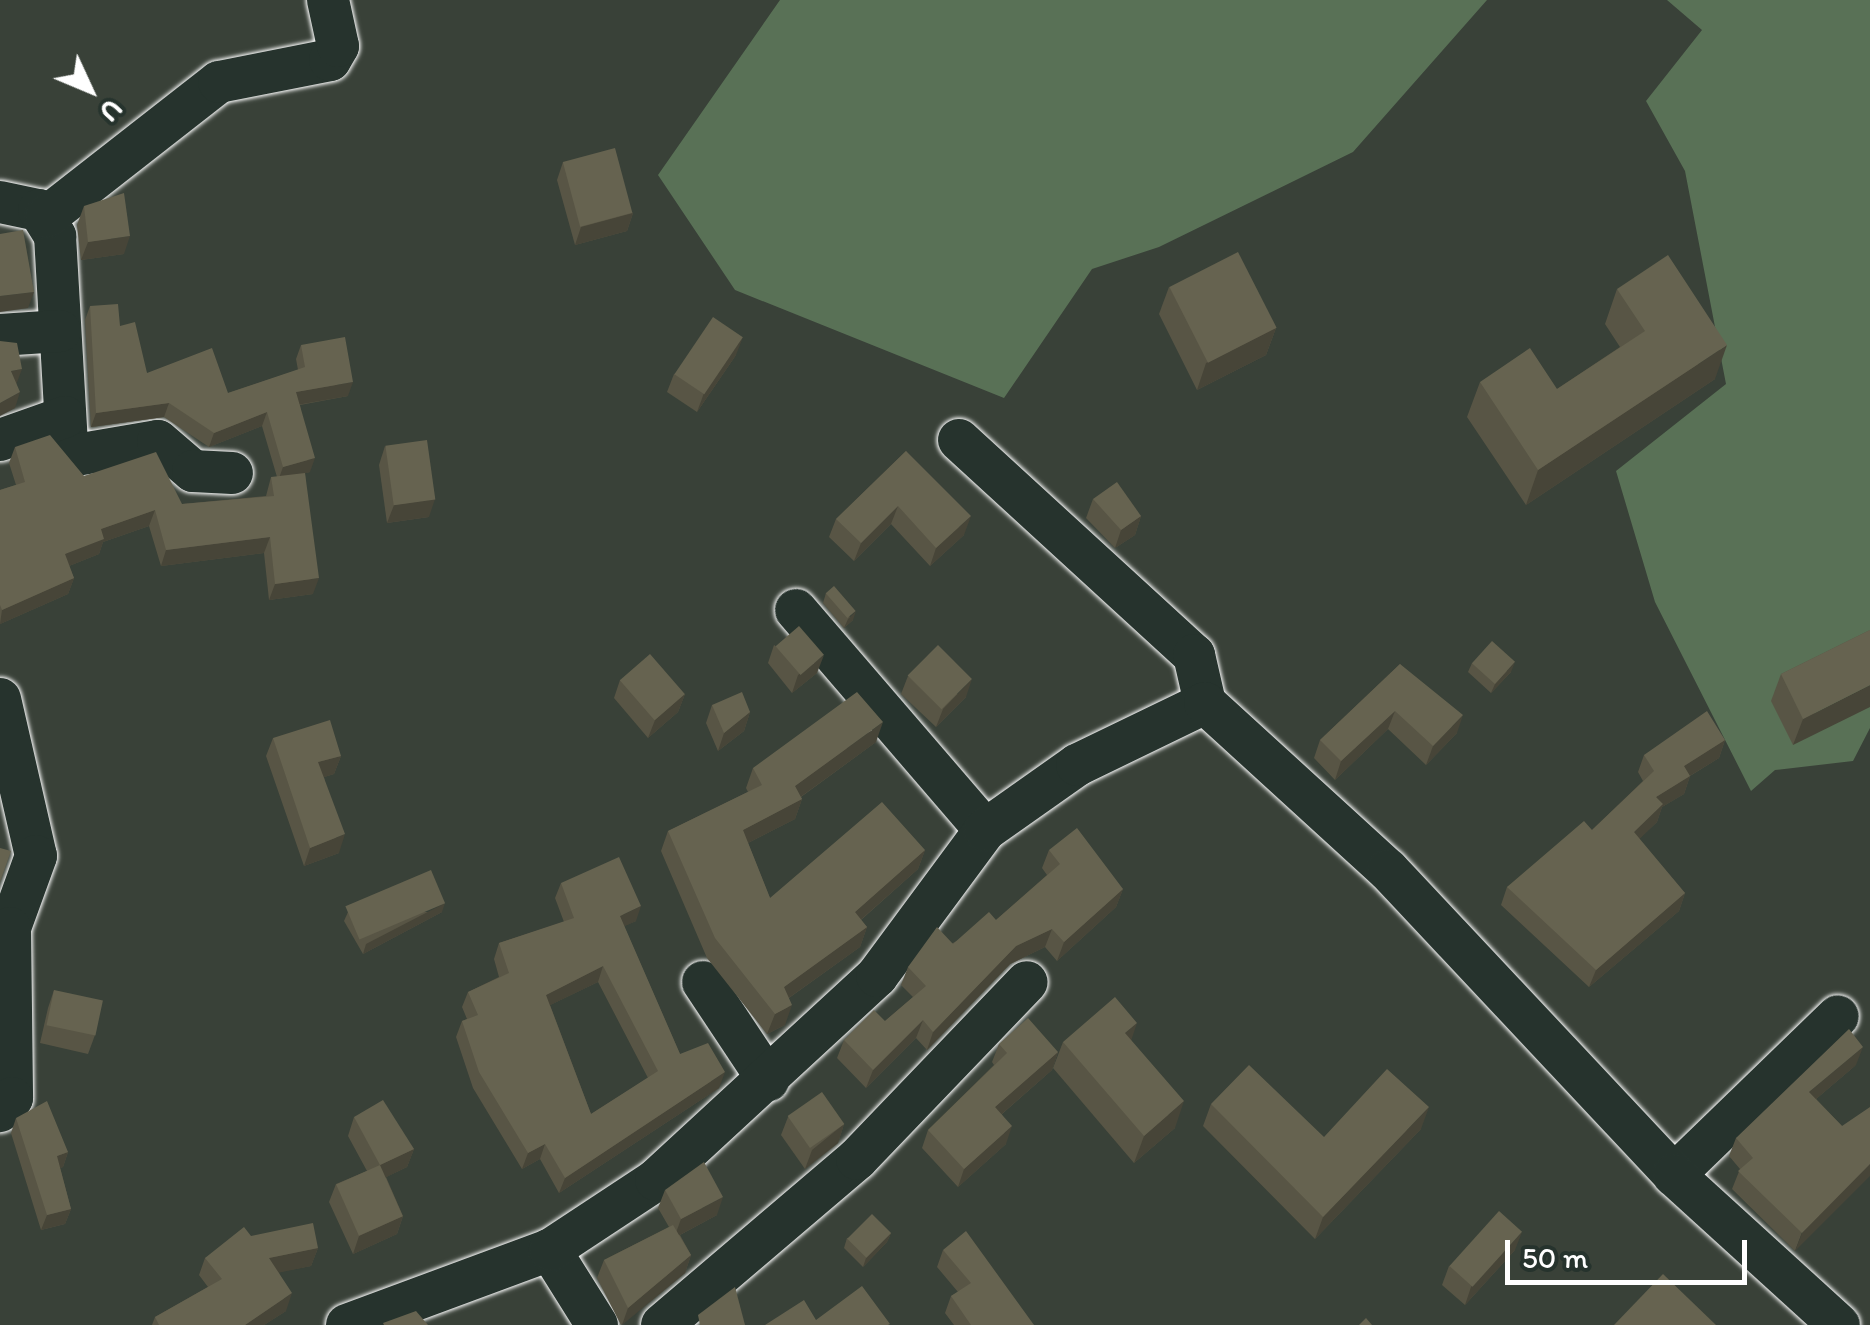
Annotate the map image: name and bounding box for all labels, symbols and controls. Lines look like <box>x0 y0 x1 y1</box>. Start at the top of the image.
north arrow <box>40 40 140 140</box>
text: U <box>93 92 130 129</box>
scale bar <box>1510 1220 1752 1282</box>
text: 50 m <box>1522 1239 1588 1276</box>

